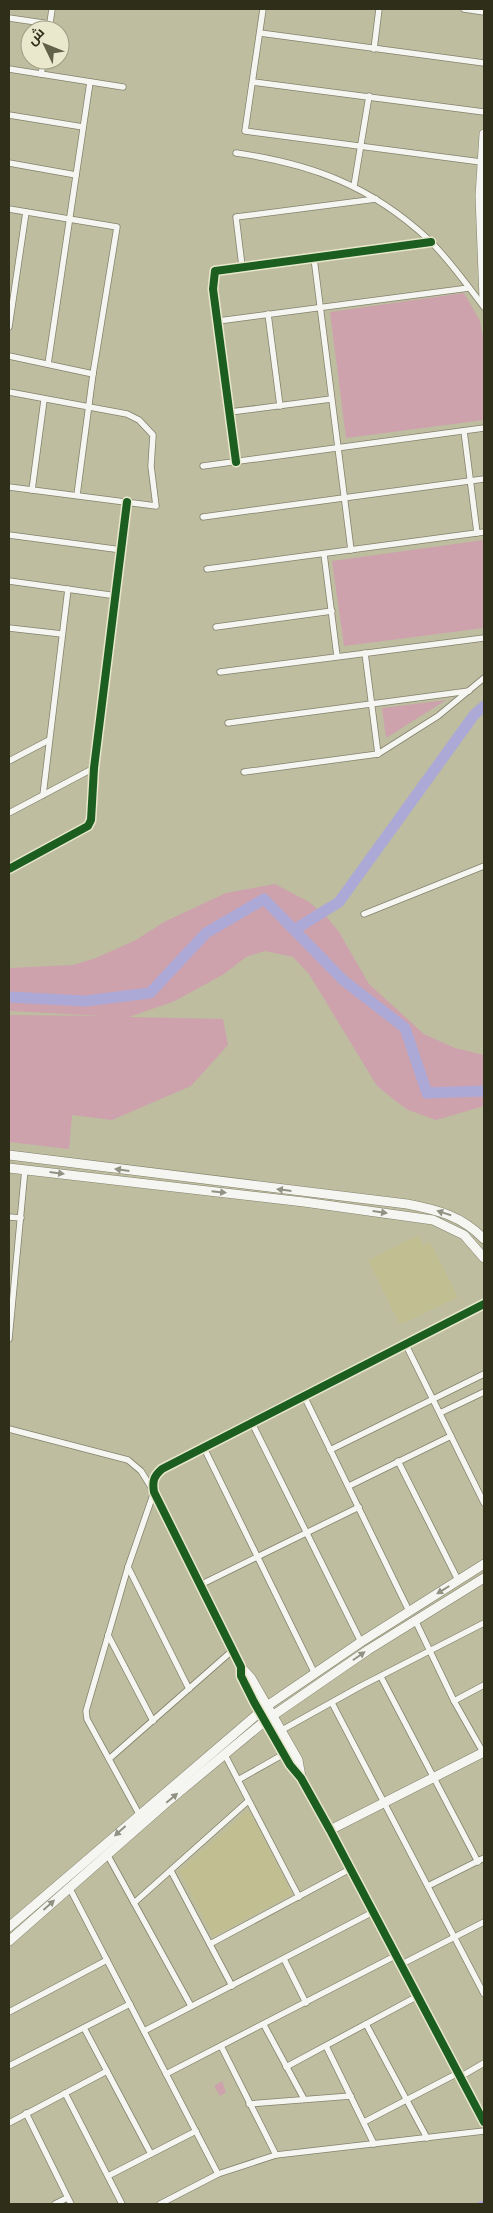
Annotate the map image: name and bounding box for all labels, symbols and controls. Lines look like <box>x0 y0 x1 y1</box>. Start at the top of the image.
north arrow <box>20 20 70 70</box>
text: ش <box>23 23 48 49</box>
one-way arrow <box>114 1166 130 1174</box>
one-way arrow <box>49 1169 65 1177</box>
one-way arrow <box>275 1186 291 1194</box>
one-way arrow <box>211 1188 227 1196</box>
one-way arrow <box>372 1208 388 1216</box>
one-way arrow <box>437 1208 452 1216</box>
one-way arrow <box>436 1585 449 1595</box>
one-way arrow <box>352 1651 365 1661</box>
one-way arrow <box>166 1793 178 1804</box>
one-way arrow <box>114 1825 126 1837</box>
one-way arrow <box>43 1899 55 1911</box>

